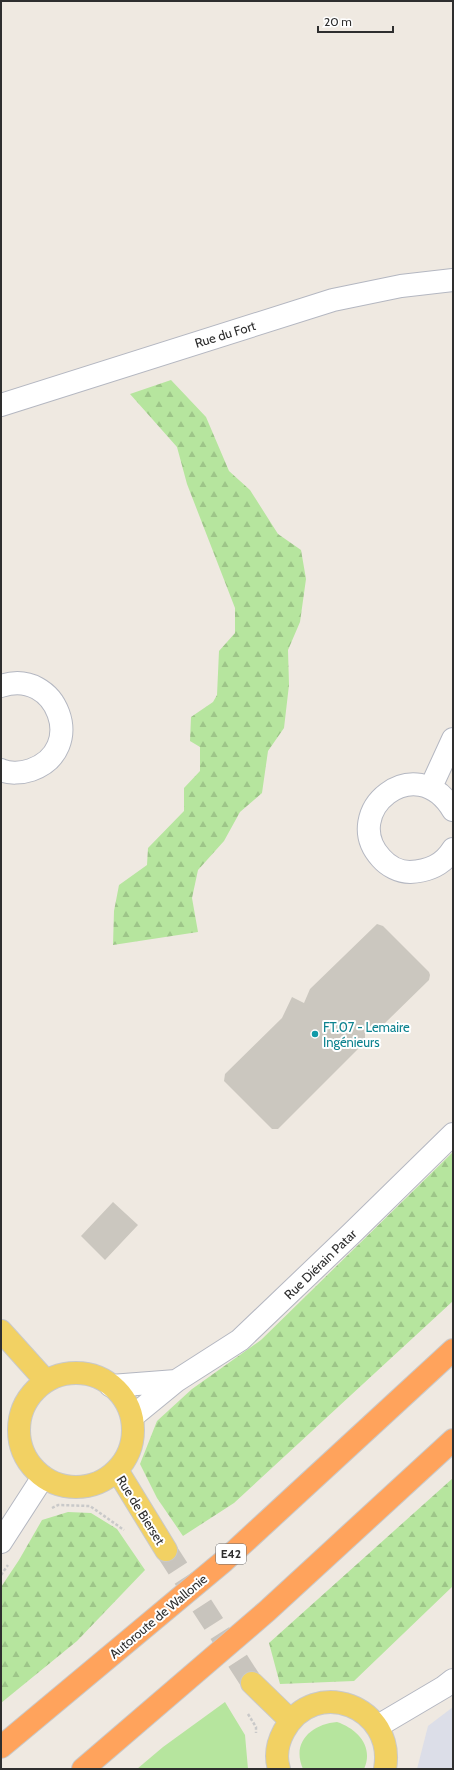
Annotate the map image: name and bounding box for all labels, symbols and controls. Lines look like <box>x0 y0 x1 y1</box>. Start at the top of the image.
scale bar <box>318 8 393 34</box>
text: 20 m <box>324 14 352 29</box>
street label: Rue du Fort <box>193 317 258 351</box>
place label: FT.07 - Lemaire Ingénieurs <box>323 1019 410 1050</box>
marker: FT.07 - Lemaire Ingénieurs <box>310 1029 320 1039</box>
street label: Rue Diérain Patar <box>281 1225 360 1302</box>
street label: Rue de Bierset <box>113 1472 169 1548</box>
road number: E42 <box>216 1544 246 1564</box>
street label: Autoroute de Wallonie <box>106 1570 210 1662</box>

